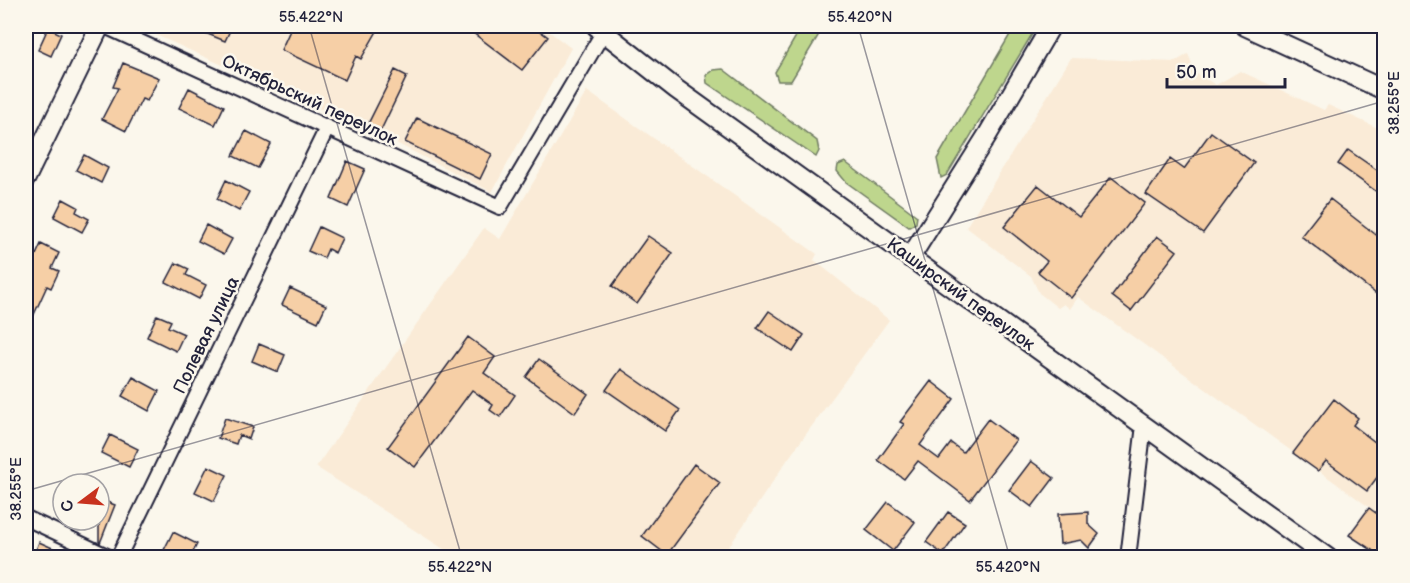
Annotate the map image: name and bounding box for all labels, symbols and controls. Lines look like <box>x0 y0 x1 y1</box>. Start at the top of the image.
text: 55.422°N <box>279 8 343 27</box>
text: 55.420°N <box>827 8 893 27</box>
street label: Октябрьский переулок <box>219 50 401 151</box>
scale bar <box>1167 51 1286 89</box>
text: 50 m <box>1176 62 1217 83</box>
text: 38.255°E <box>1385 71 1404 135</box>
street label: Каширский переулок <box>883 234 1039 355</box>
street label: Полевая улица <box>169 273 244 397</box>
text: 38.255°E <box>7 457 26 521</box>
north arrow <box>51 472 111 532</box>
text: С <box>57 498 79 514</box>
text: 55.422°N <box>428 558 492 577</box>
text: 55.420°N <box>975 558 1041 577</box>

